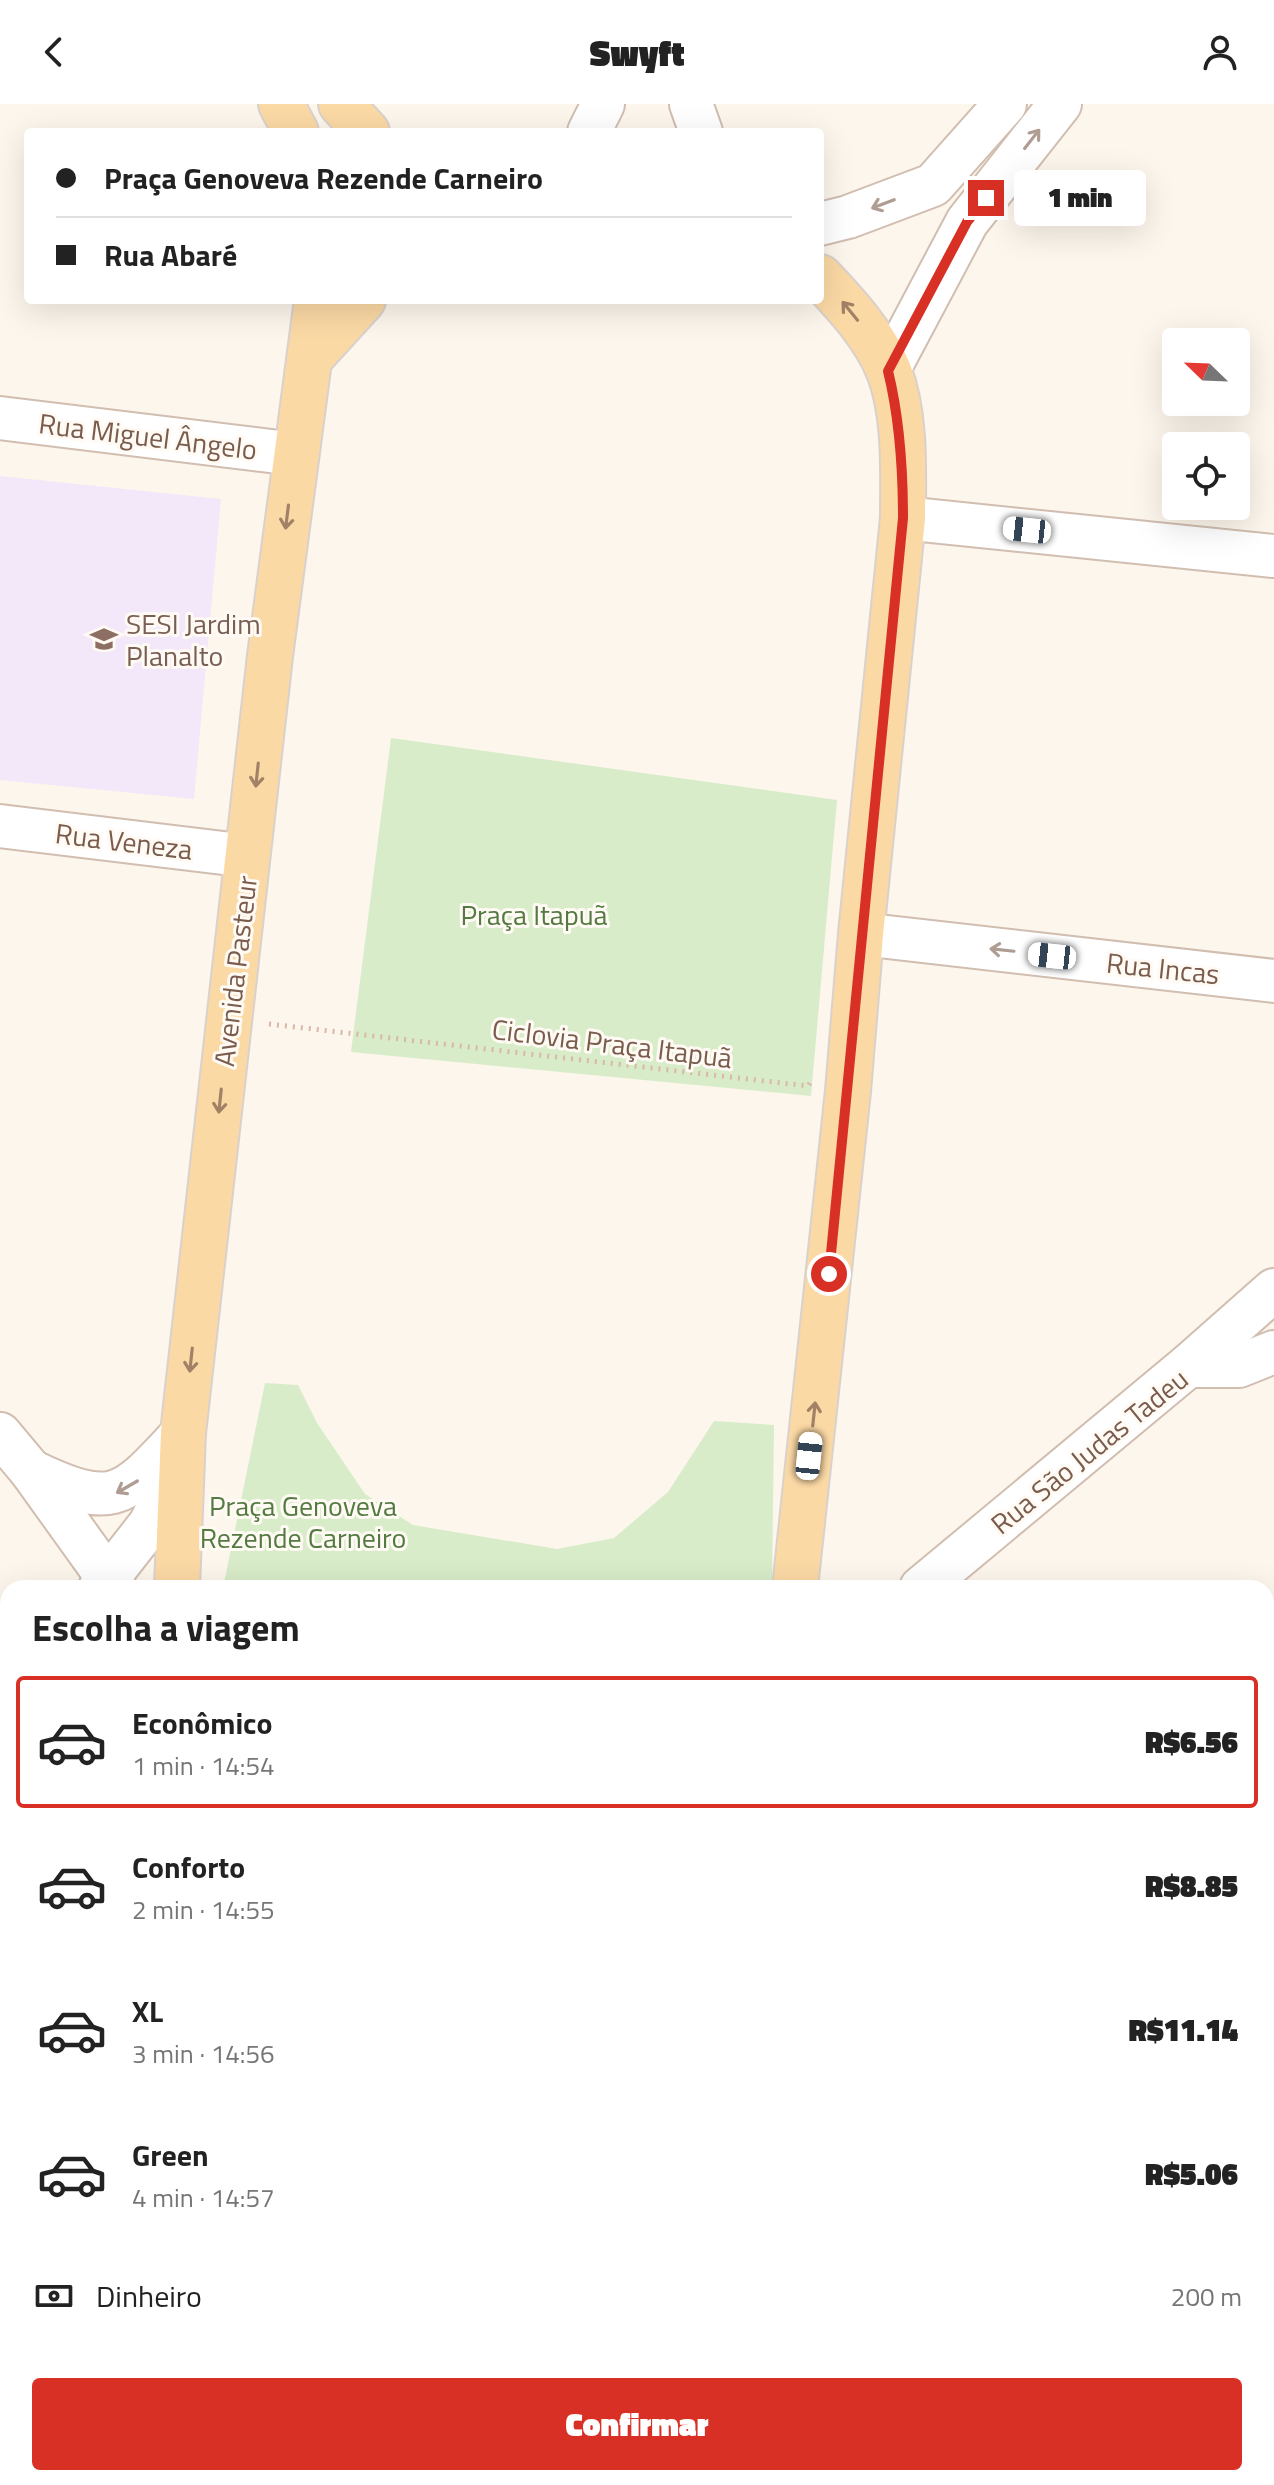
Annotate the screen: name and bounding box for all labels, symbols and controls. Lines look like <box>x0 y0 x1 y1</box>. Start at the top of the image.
text: Swyft <box>589 25 685 80</box>
icon: back <box>32 30 76 74</box>
icon: person <box>1198 30 1242 74</box>
one-way arrow <box>1024 129 1041 150</box>
text: Praça Genoveva Rezende Carneiro <box>104 155 543 201</box>
callout: 1 min <box>1014 170 1146 226</box>
text: 1 min <box>1048 178 1112 217</box>
route end <box>968 180 1004 216</box>
one-way arrow <box>871 198 896 212</box>
text: Rua Abaré <box>104 232 237 278</box>
one-way arrow <box>841 301 859 322</box>
north arrow <box>1162 328 1250 416</box>
map controls <box>1162 328 1250 520</box>
street label: Rua Miguel Ângelo <box>36 401 260 471</box>
button: locate <box>1162 432 1250 520</box>
one-way arrow <box>280 503 295 530</box>
car <box>1002 516 1052 544</box>
place label: SESI Jardim Planalto <box>126 602 261 677</box>
school or university icon: SESI Jardim Planalto <box>89 624 119 654</box>
one-way arrow <box>250 761 265 788</box>
street label: Rua Veneza <box>53 811 195 871</box>
street label: Avenida Pasteur <box>202 873 268 1069</box>
park label: Praça Itapuã <box>460 893 608 936</box>
street label: Rua Incas <box>1104 941 1222 995</box>
one-way arrow <box>989 942 1016 957</box>
car <box>1027 942 1077 970</box>
street label: Ciclovia Praça Itapuã <box>490 1007 734 1079</box>
one-way arrow <box>212 1087 227 1114</box>
route start <box>811 1256 847 1292</box>
one-way arrow <box>184 1346 199 1372</box>
street label: Rua São Judas Tadeu <box>981 1358 1197 1544</box>
one-way arrow <box>806 1401 821 1428</box>
car <box>795 1431 823 1481</box>
one-way arrow <box>116 1479 139 1495</box>
park label: Praça Genoveva Rezende Carneiro <box>200 1484 406 1559</box>
text: Escolha a viagem <box>32 1600 300 1655</box>
text: Econômico <box>132 1700 272 1746</box>
icon: car <box>36 1706 108 1778</box>
text: R$6.56 <box>1145 1719 1238 1765</box>
text: 1 min · 14:54 <box>132 1746 275 1785</box>
text: Conforto <box>132 1844 245 1890</box>
icon: car <box>36 1850 108 1922</box>
text: R$8.85 <box>1145 1863 1238 1909</box>
text: 2 min · 14:55 <box>132 1890 275 1929</box>
text: XL <box>132 1988 163 2034</box>
icon: car <box>36 1994 108 2066</box>
text: R$11.14 <box>1129 2007 1238 2053</box>
text: 3 min · 14:56 <box>132 2034 275 2073</box>
text: Green <box>132 2132 209 2178</box>
icon: car <box>36 2138 108 2210</box>
text: R$5.06 <box>1145 2151 1238 2197</box>
text: 4 min · 14:57 <box>132 2178 275 2217</box>
text: Dinheiro <box>96 2273 202 2319</box>
icon: cash <box>32 2274 76 2318</box>
text: 200 m <box>1171 2277 1242 2316</box>
button: Confirmar <box>32 2378 1242 2470</box>

